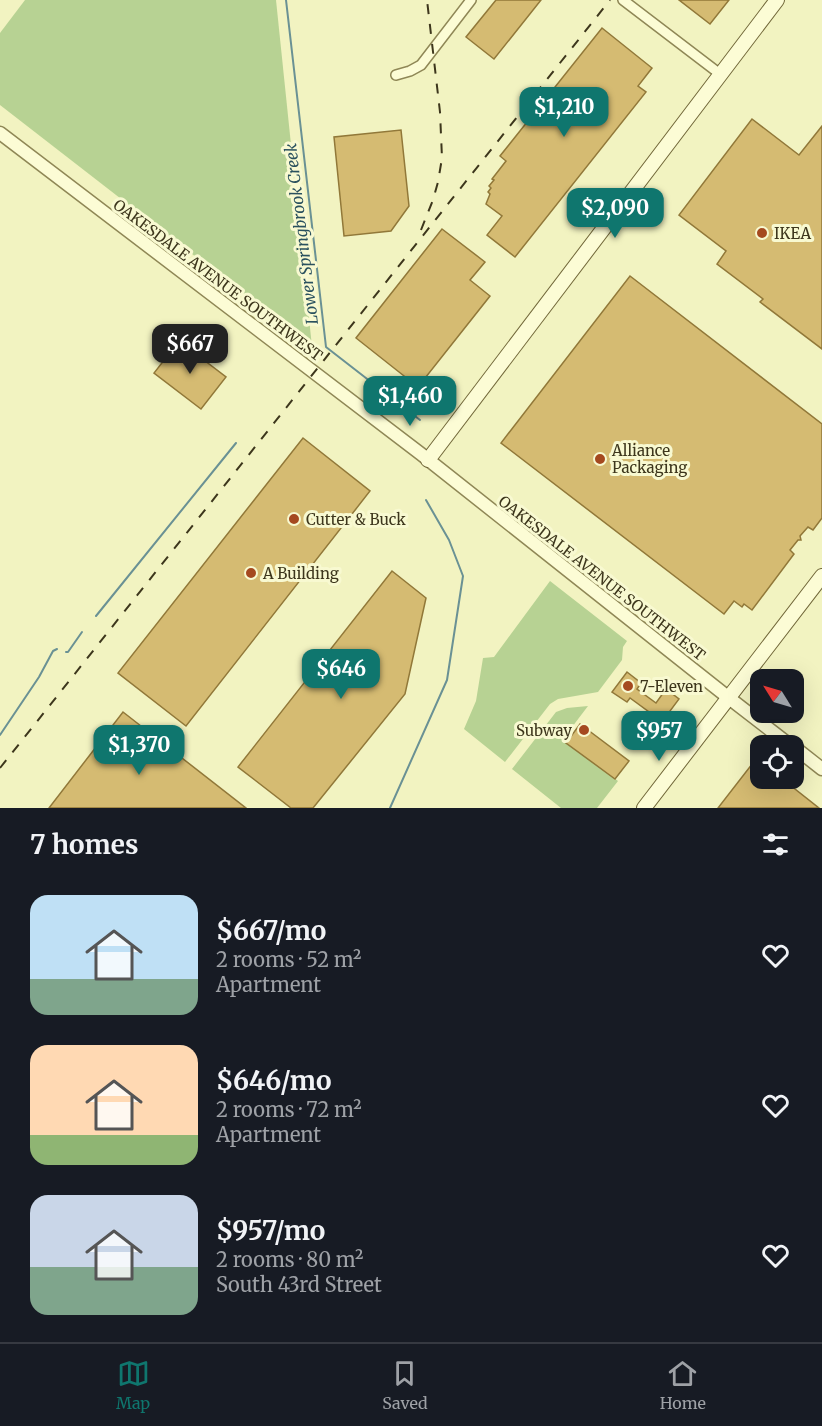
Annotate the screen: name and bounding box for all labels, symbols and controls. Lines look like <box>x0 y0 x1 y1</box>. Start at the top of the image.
pin: $1,210 <box>515 87 613 138</box>
text: $1,210 <box>533 94 595 119</box>
water label: Lower Springbrook Creek <box>280 142 322 326</box>
pin: $2,090 <box>566 188 664 239</box>
street label: OAKESDALE AVENUE SOUTHWEST <box>110 195 327 365</box>
text: $2,090 <box>581 195 649 220</box>
place label: IKEA <box>774 224 812 243</box>
marker: IKEA <box>755 226 769 240</box>
pin: $667 <box>154 324 226 375</box>
text: $667 <box>166 331 214 356</box>
pin: $1,460 <box>361 376 459 427</box>
text: $1,460 <box>377 383 443 408</box>
place label: Alliance Packaging <box>611 441 687 477</box>
marker: Alliance Packaging <box>593 452 607 466</box>
street label: OAKESDALE AVENUE SOUTHWEST <box>495 491 710 665</box>
place label: Cutter & Buck <box>306 510 406 529</box>
marker: Cutter & Buck <box>287 512 301 526</box>
place label: A Building <box>262 564 339 583</box>
marker: A Building <box>244 566 258 580</box>
pin: $646 <box>305 649 377 700</box>
text: $646 <box>316 656 366 681</box>
north arrow <box>750 669 804 723</box>
map controls <box>750 669 804 789</box>
place label: 7-Eleven <box>640 677 703 696</box>
marker: 7-Eleven <box>621 679 635 693</box>
pin: $957 <box>623 711 695 762</box>
text: $957 <box>635 718 683 743</box>
place label: Subway <box>516 721 572 740</box>
marker: Subway <box>577 723 591 737</box>
pin: $1,370 <box>90 725 188 776</box>
text: $1,370 <box>107 732 171 757</box>
button: locate <box>750 735 804 789</box>
text: 7 homes <box>30 828 138 861</box>
icon: filters <box>759 828 792 861</box>
text: $667/mo <box>216 914 326 947</box>
icon: home <box>78 919 150 991</box>
icon: heart <box>759 939 792 972</box>
text: 2 rooms · 52 m² <box>216 947 361 972</box>
text: Apartment <box>216 972 321 997</box>
text: $646/mo <box>216 1064 332 1097</box>
icon: home <box>78 1069 150 1141</box>
icon: heart <box>759 1089 792 1122</box>
text: 2 rooms · 72 m² <box>216 1097 362 1122</box>
text: Apartment <box>216 1122 321 1147</box>
text: $957/mo <box>216 1214 325 1247</box>
icon: home <box>78 1219 150 1291</box>
icon: heart <box>759 1239 792 1272</box>
text: 2 rooms · 80 m² <box>216 1247 363 1272</box>
text: South 43rd Street <box>216 1272 382 1297</box>
tab: Map <box>116 1357 150 1413</box>
tab: Saved <box>382 1357 428 1413</box>
tab: Home <box>660 1357 706 1413</box>

